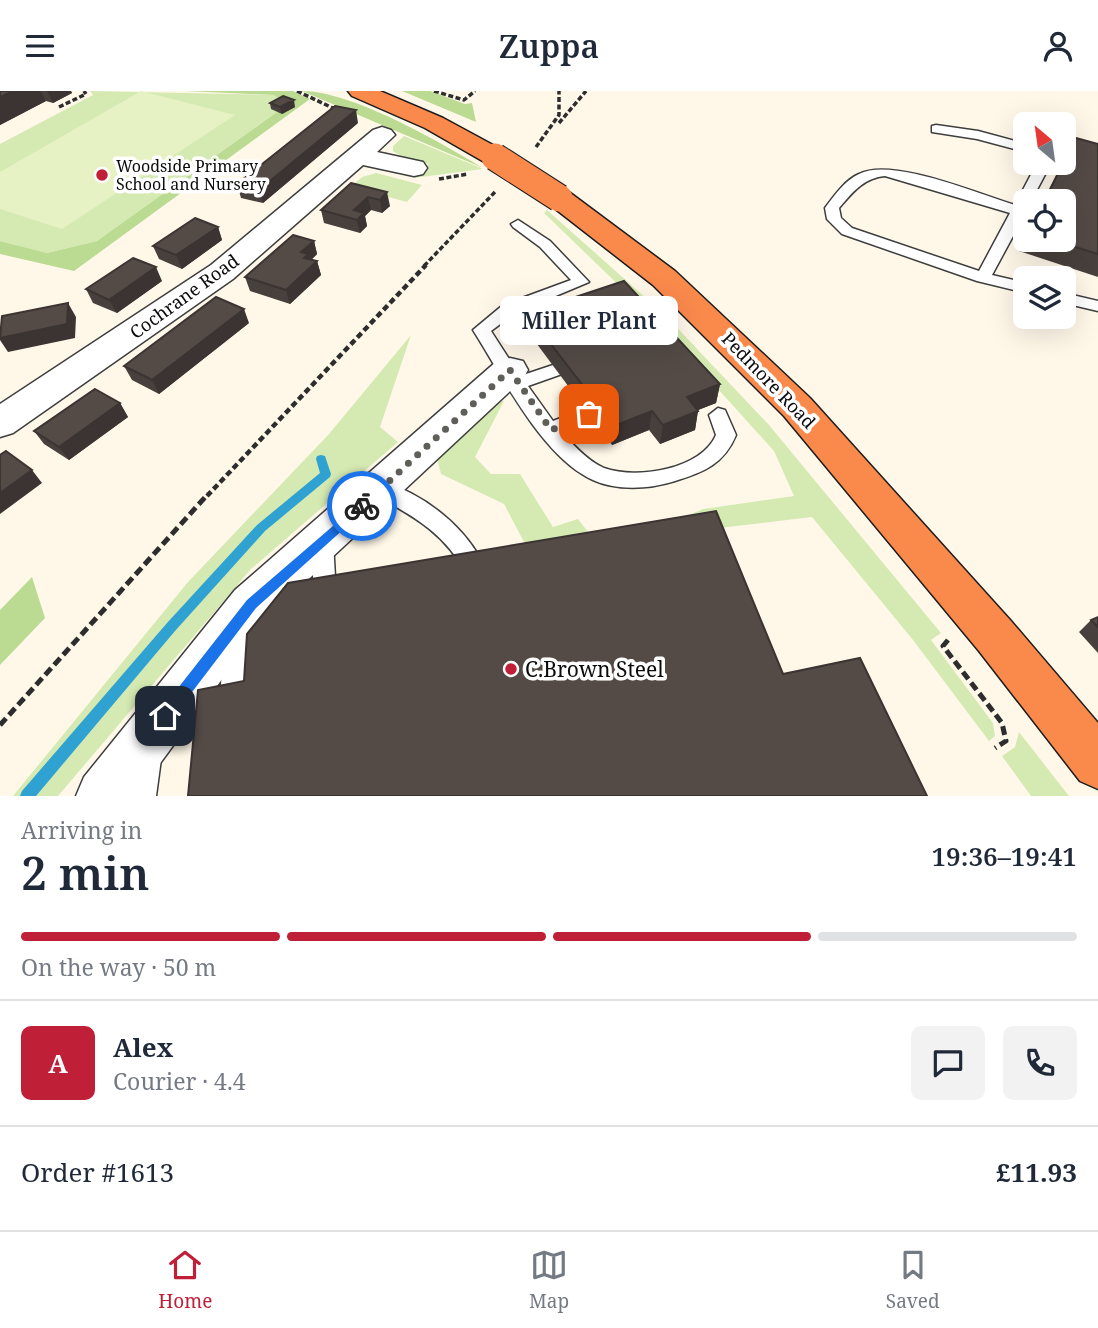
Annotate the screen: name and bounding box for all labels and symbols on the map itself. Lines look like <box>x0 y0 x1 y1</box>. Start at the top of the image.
north arrow <box>1013 112 1076 175</box>
place label: Woodside Primary School and Nursery <box>116 155 267 195</box>
marker: Woodside Primary School and Nursery <box>94 167 110 183</box>
street label: Cochrane Road <box>125 248 243 344</box>
callout: Miller Plant <box>500 295 678 344</box>
street label: Pedmore Road <box>717 327 821 433</box>
pin <box>559 384 619 444</box>
courier <box>327 471 397 541</box>
place label: C.Brown Steel <box>525 655 664 683</box>
marker: C.Brown Steel <box>503 661 519 677</box>
pin <box>135 686 195 746</box>

